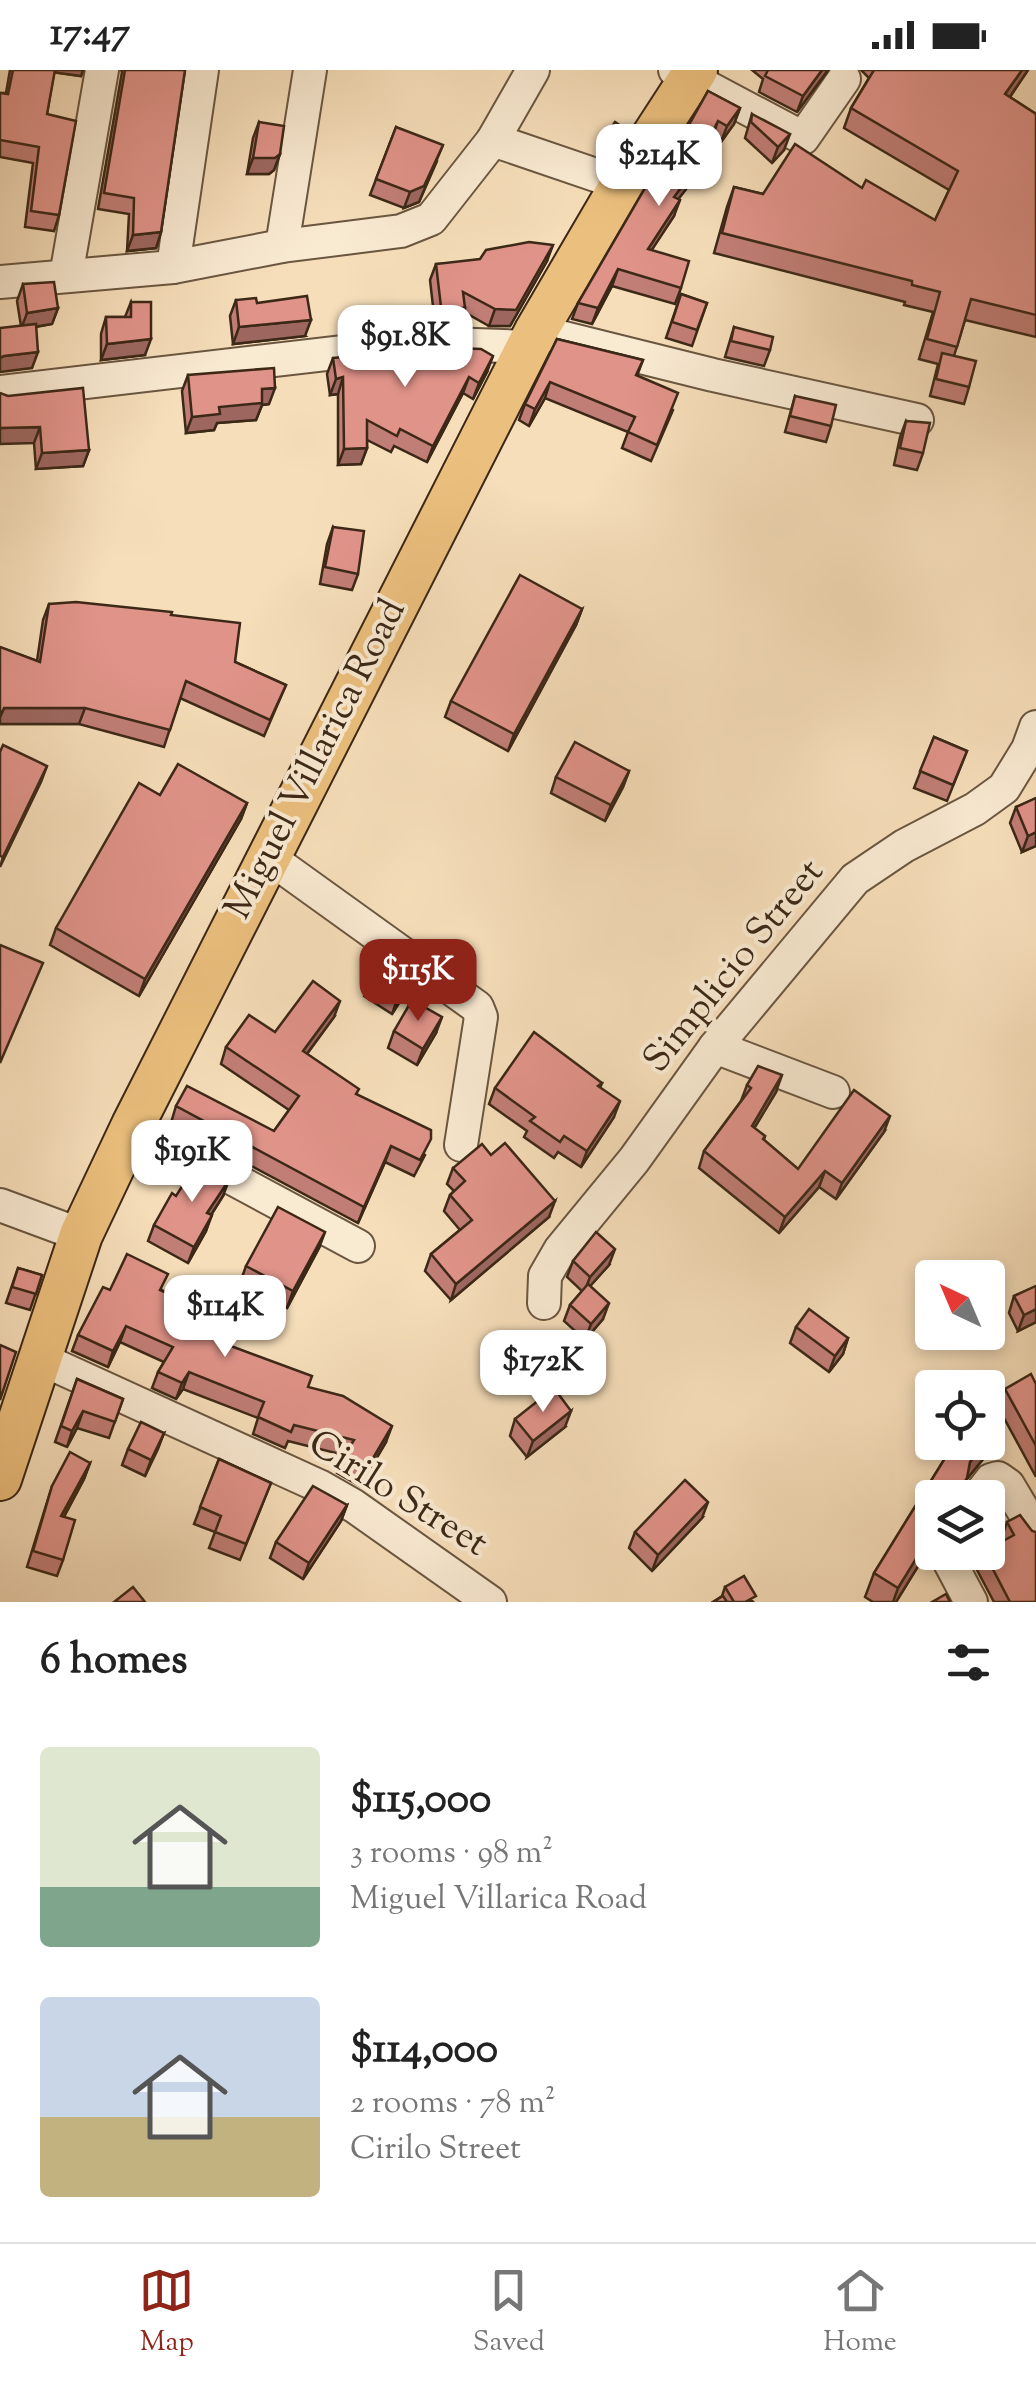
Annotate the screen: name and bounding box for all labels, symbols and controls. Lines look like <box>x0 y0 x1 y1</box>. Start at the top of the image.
text: 17:47 <box>50 8 130 62</box>
pin: $214K <box>589 124 729 209</box>
text: $214K <box>618 133 700 179</box>
pin: $91.8K <box>324 305 486 390</box>
text: $91.8K <box>360 314 450 360</box>
street label: Miguel Villarica Road <box>213 591 421 929</box>
street label: Simplicio Street <box>632 848 838 1086</box>
pin: $115K <box>348 939 488 1024</box>
text: $115K <box>382 948 454 994</box>
pin: $191K <box>122 1120 262 1205</box>
text: $191K <box>153 1129 231 1175</box>
north arrow <box>915 1260 1005 1350</box>
map controls <box>915 1260 1005 1570</box>
pin: $114K <box>155 1275 295 1360</box>
text: $114K <box>186 1284 264 1330</box>
pin: $172K <box>473 1330 613 1415</box>
text: $172K <box>502 1339 584 1385</box>
button: locate <box>915 1370 1005 1460</box>
street label: Cirilo Street <box>297 1418 497 1572</box>
button: layers <box>915 1480 1005 1570</box>
text: 6 homes <box>40 1632 187 1692</box>
icon: filters <box>941 1635 996 1690</box>
text: $115,000 <box>350 1771 491 1831</box>
icon: home <box>120 1787 240 1907</box>
text: 3 rooms · 98 m² <box>350 1831 553 1877</box>
text: Miguel Villarica Road <box>350 1877 647 1923</box>
text: $114,000 <box>350 2021 498 2081</box>
icon: home <box>120 2037 240 2157</box>
text: 2 rooms · 78 m² <box>350 2081 556 2127</box>
text: Cirilo Street <box>350 2127 521 2173</box>
tab: Map <box>139 2263 194 2363</box>
tab: Saved <box>473 2263 545 2363</box>
tab: Home <box>823 2263 897 2363</box>

